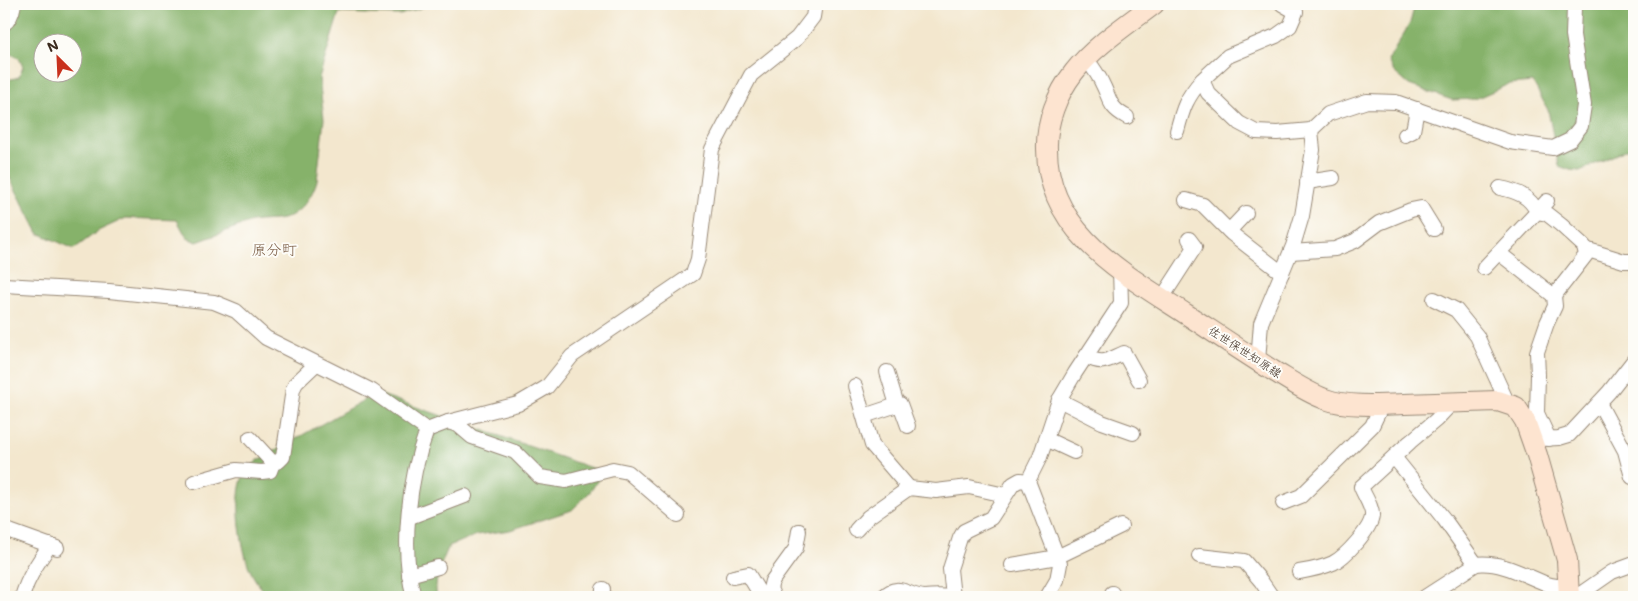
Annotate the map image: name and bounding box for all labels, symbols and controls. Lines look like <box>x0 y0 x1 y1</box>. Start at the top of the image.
north arrow <box>32 32 82 82</box>
text: N <box>44 35 61 57</box>
district label: 原分町 <box>251 239 297 259</box>
street label: 佐世保世知原線 <box>1206 322 1285 381</box>

